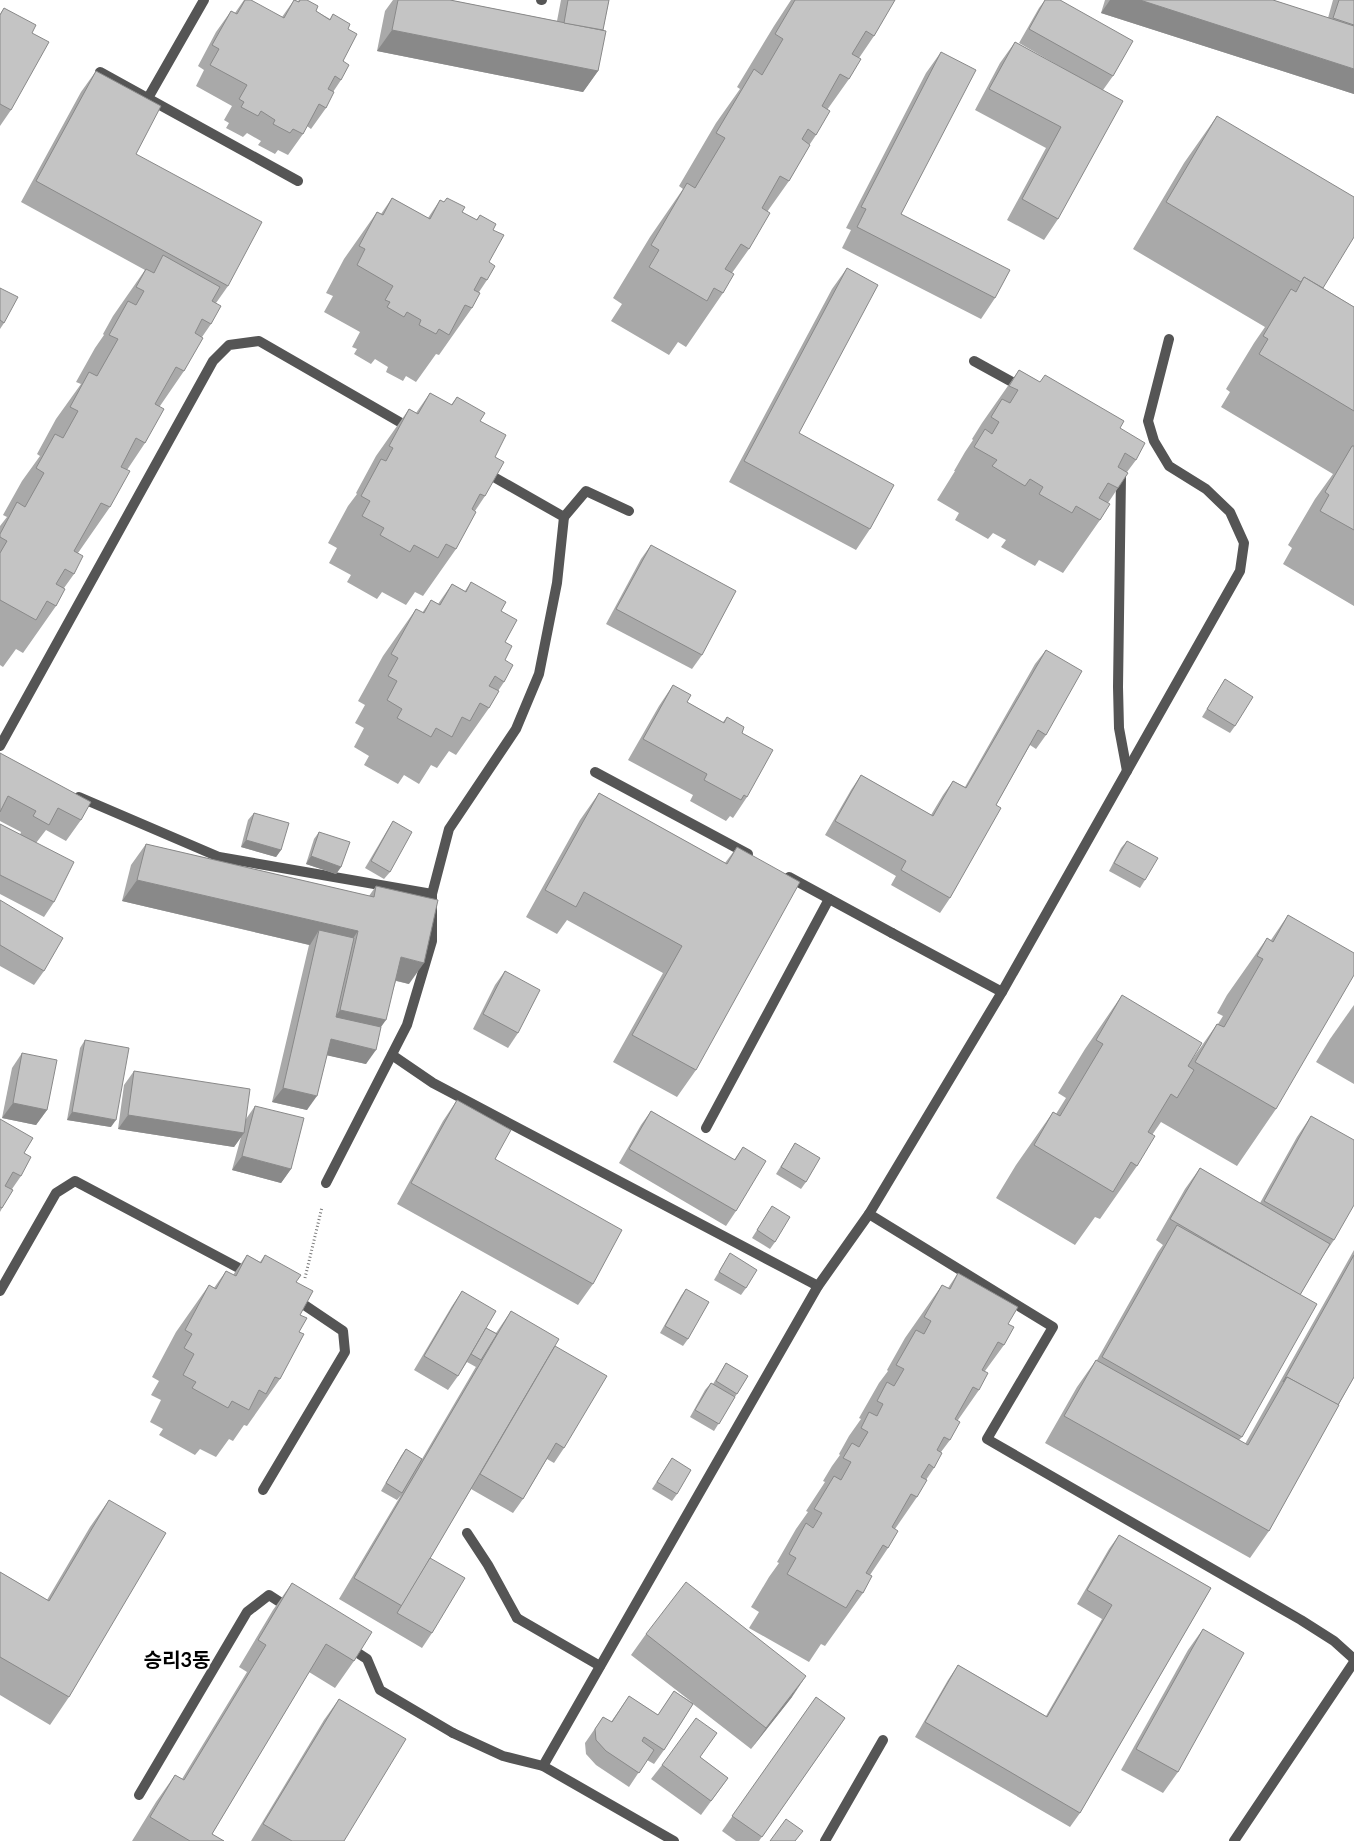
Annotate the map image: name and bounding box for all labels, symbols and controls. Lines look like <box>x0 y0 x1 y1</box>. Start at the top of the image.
district label: 승리3동 <box>144 1647 210 1671</box>

